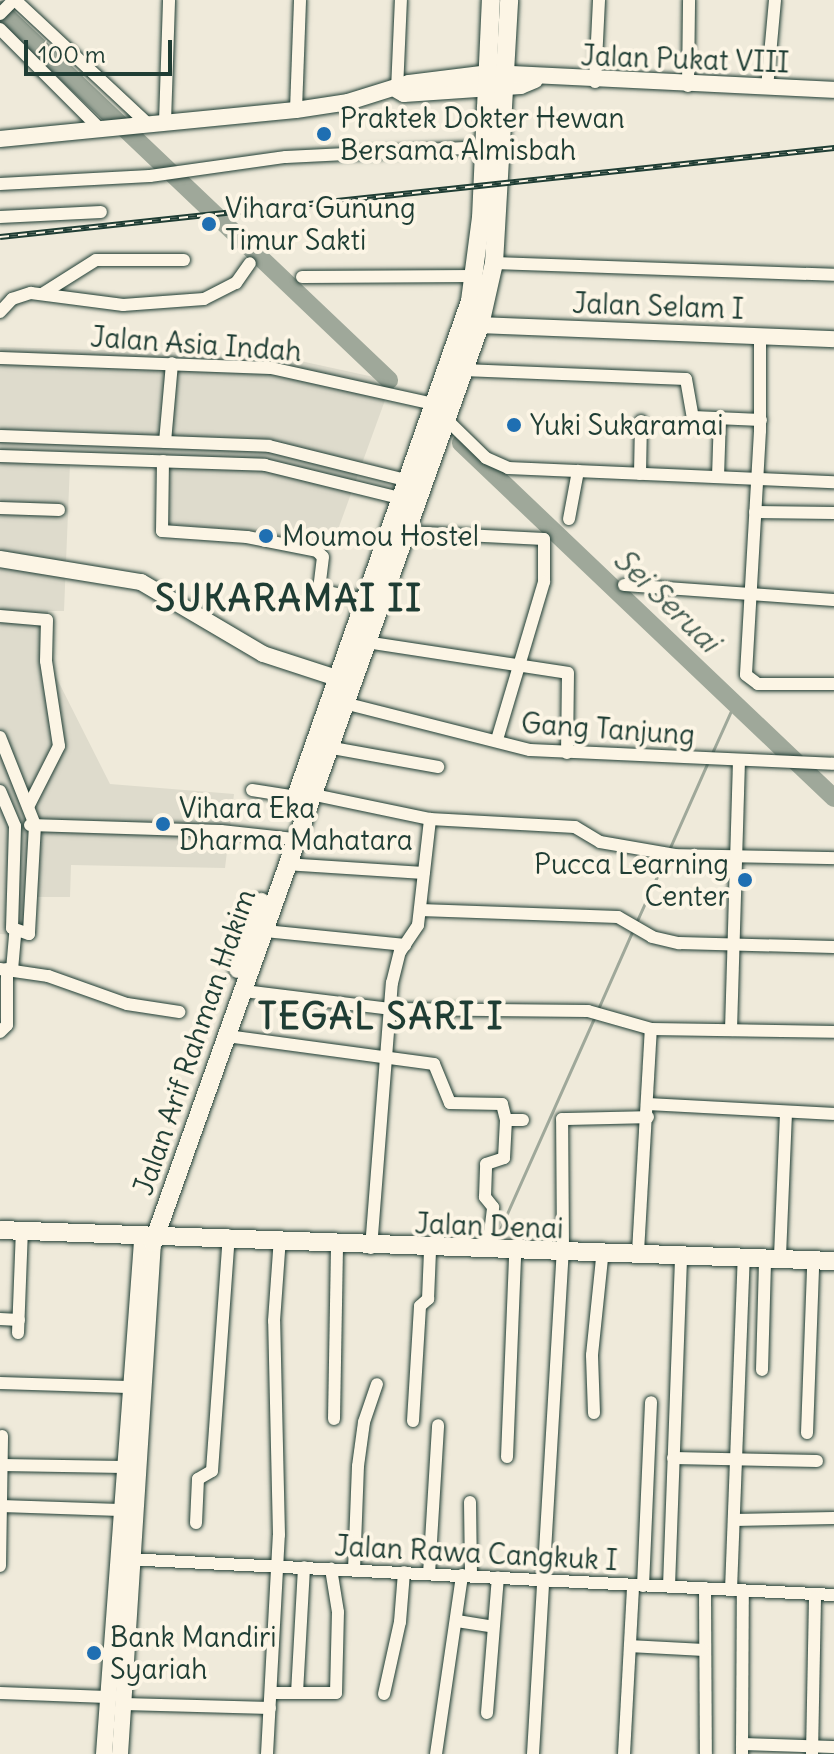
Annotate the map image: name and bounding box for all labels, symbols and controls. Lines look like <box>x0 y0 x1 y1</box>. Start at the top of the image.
scale bar <box>28 24 176 74</box>
text: 100 m <box>38 39 106 69</box>
street label: Jalan Pukat VIII <box>580 39 790 79</box>
place label: Praktek Dokter Hewan Bersama Almisbah <box>340 101 625 167</box>
marker: Praktek Dokter Hewan Bersama Almisbah <box>315 125 333 143</box>
place label: Vihara Gunung Timur Sakti <box>225 191 416 257</box>
marker: Vihara Gunung Timur Sakti <box>200 215 218 233</box>
street label: Jalan Selam I <box>572 286 744 326</box>
street label: Jalan Asia Indah <box>89 320 303 368</box>
place label: Yuki Sukaramai <box>530 408 723 442</box>
marker: Yuki Sukaramai <box>505 416 523 434</box>
place label: Moumou Hostel <box>282 519 479 553</box>
marker: Moumou Hostel <box>257 527 275 545</box>
water label: Sei Seruai <box>607 541 727 659</box>
district label: SUKARAMAI II <box>155 577 423 621</box>
street label: Gang Tanjung <box>520 706 696 752</box>
place label: Vihara Eka Dharma Mahatara <box>179 791 413 857</box>
marker: Vihara Eka Dharma Mahatara <box>154 815 172 833</box>
place label: Pucca Learning Center <box>534 847 729 913</box>
marker: Pucca Learning Center <box>736 871 754 889</box>
street label: Jalan Arif Rahman Hakim <box>126 885 262 1199</box>
district label: TEGAL SARI I <box>258 995 504 1039</box>
street label: Jalan Denai <box>414 1207 564 1245</box>
street label: Jalan Rawa Cangkuk I <box>334 1529 618 1577</box>
place label: Bank Mandiri Syariah <box>110 1620 277 1686</box>
marker: Bank Mandiri Syariah <box>85 1644 103 1662</box>

